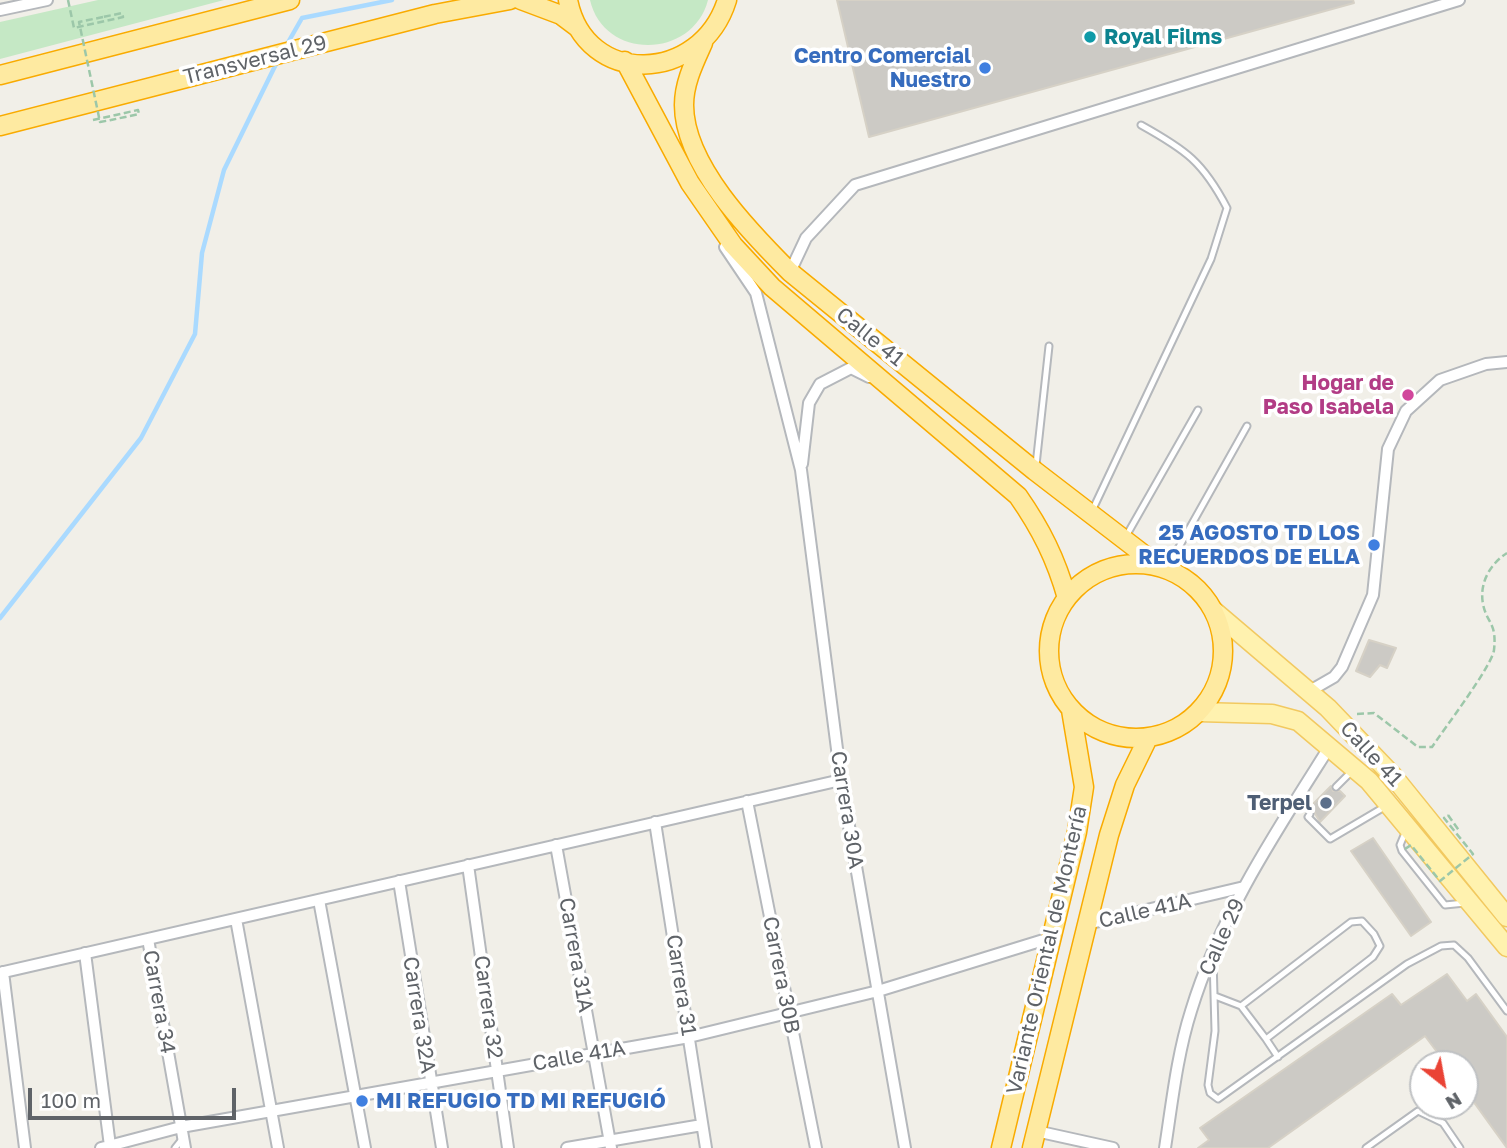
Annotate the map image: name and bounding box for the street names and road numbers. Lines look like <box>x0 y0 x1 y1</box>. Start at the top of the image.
street label: Transversal 29 <box>181 30 329 90</box>
street label: Calle 41 <box>831 302 909 372</box>
street label: Calle 41 <box>1335 716 1407 792</box>
street label: Carrera 30A <box>825 749 869 871</box>
street label: Variante Oriental de Montería <box>1002 803 1092 1097</box>
street label: Calle 41A <box>1096 888 1194 934</box>
street label: Calle 29 <box>1194 895 1250 979</box>
street label: Carrera 31A <box>554 896 598 1014</box>
street label: Carrera 30B <box>757 914 805 1036</box>
street label: Carrera 31 <box>661 933 701 1037</box>
street label: Carrera 34 <box>138 948 180 1056</box>
street label: Carrera 32 <box>468 954 508 1060</box>
street label: Carrera 32A <box>397 955 441 1075</box>
street label: Calle 41A <box>531 1035 627 1077</box>

